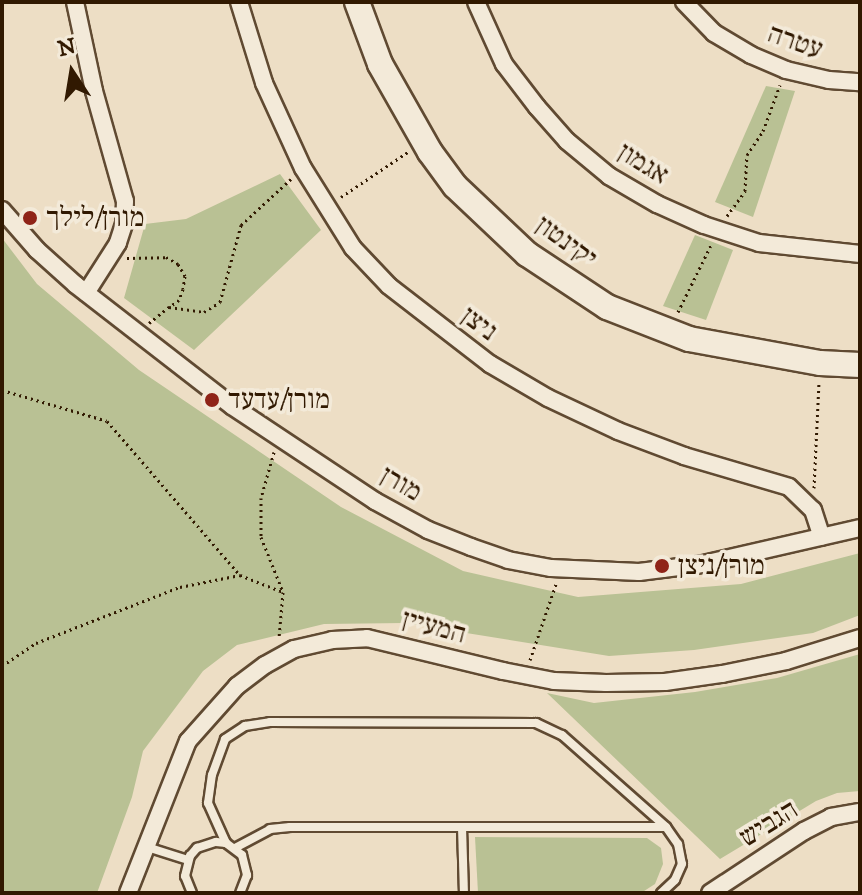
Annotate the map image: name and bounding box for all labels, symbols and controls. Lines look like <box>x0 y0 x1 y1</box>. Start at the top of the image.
street label: עטרה <box>763 17 827 67</box>
north arrow <box>32 32 112 112</box>
text: N <box>55 33 79 63</box>
street label: אגמון <box>611 136 675 192</box>
place label: מורן/לילך <box>46 201 145 235</box>
marker: מורן/לילך <box>21 209 39 227</box>
street label: יקינטון <box>529 209 603 275</box>
street label: ניצן <box>454 300 504 348</box>
place label: מורן/עדעד <box>228 383 330 417</box>
marker: מורן/עדעד <box>203 391 221 409</box>
street label: מורן <box>374 459 428 509</box>
place label: מורן/ניצן <box>678 549 765 583</box>
marker: מורן/ניצן <box>653 557 671 575</box>
street label: המעיין <box>398 602 470 652</box>
street label: הגביש <box>734 793 804 855</box>

